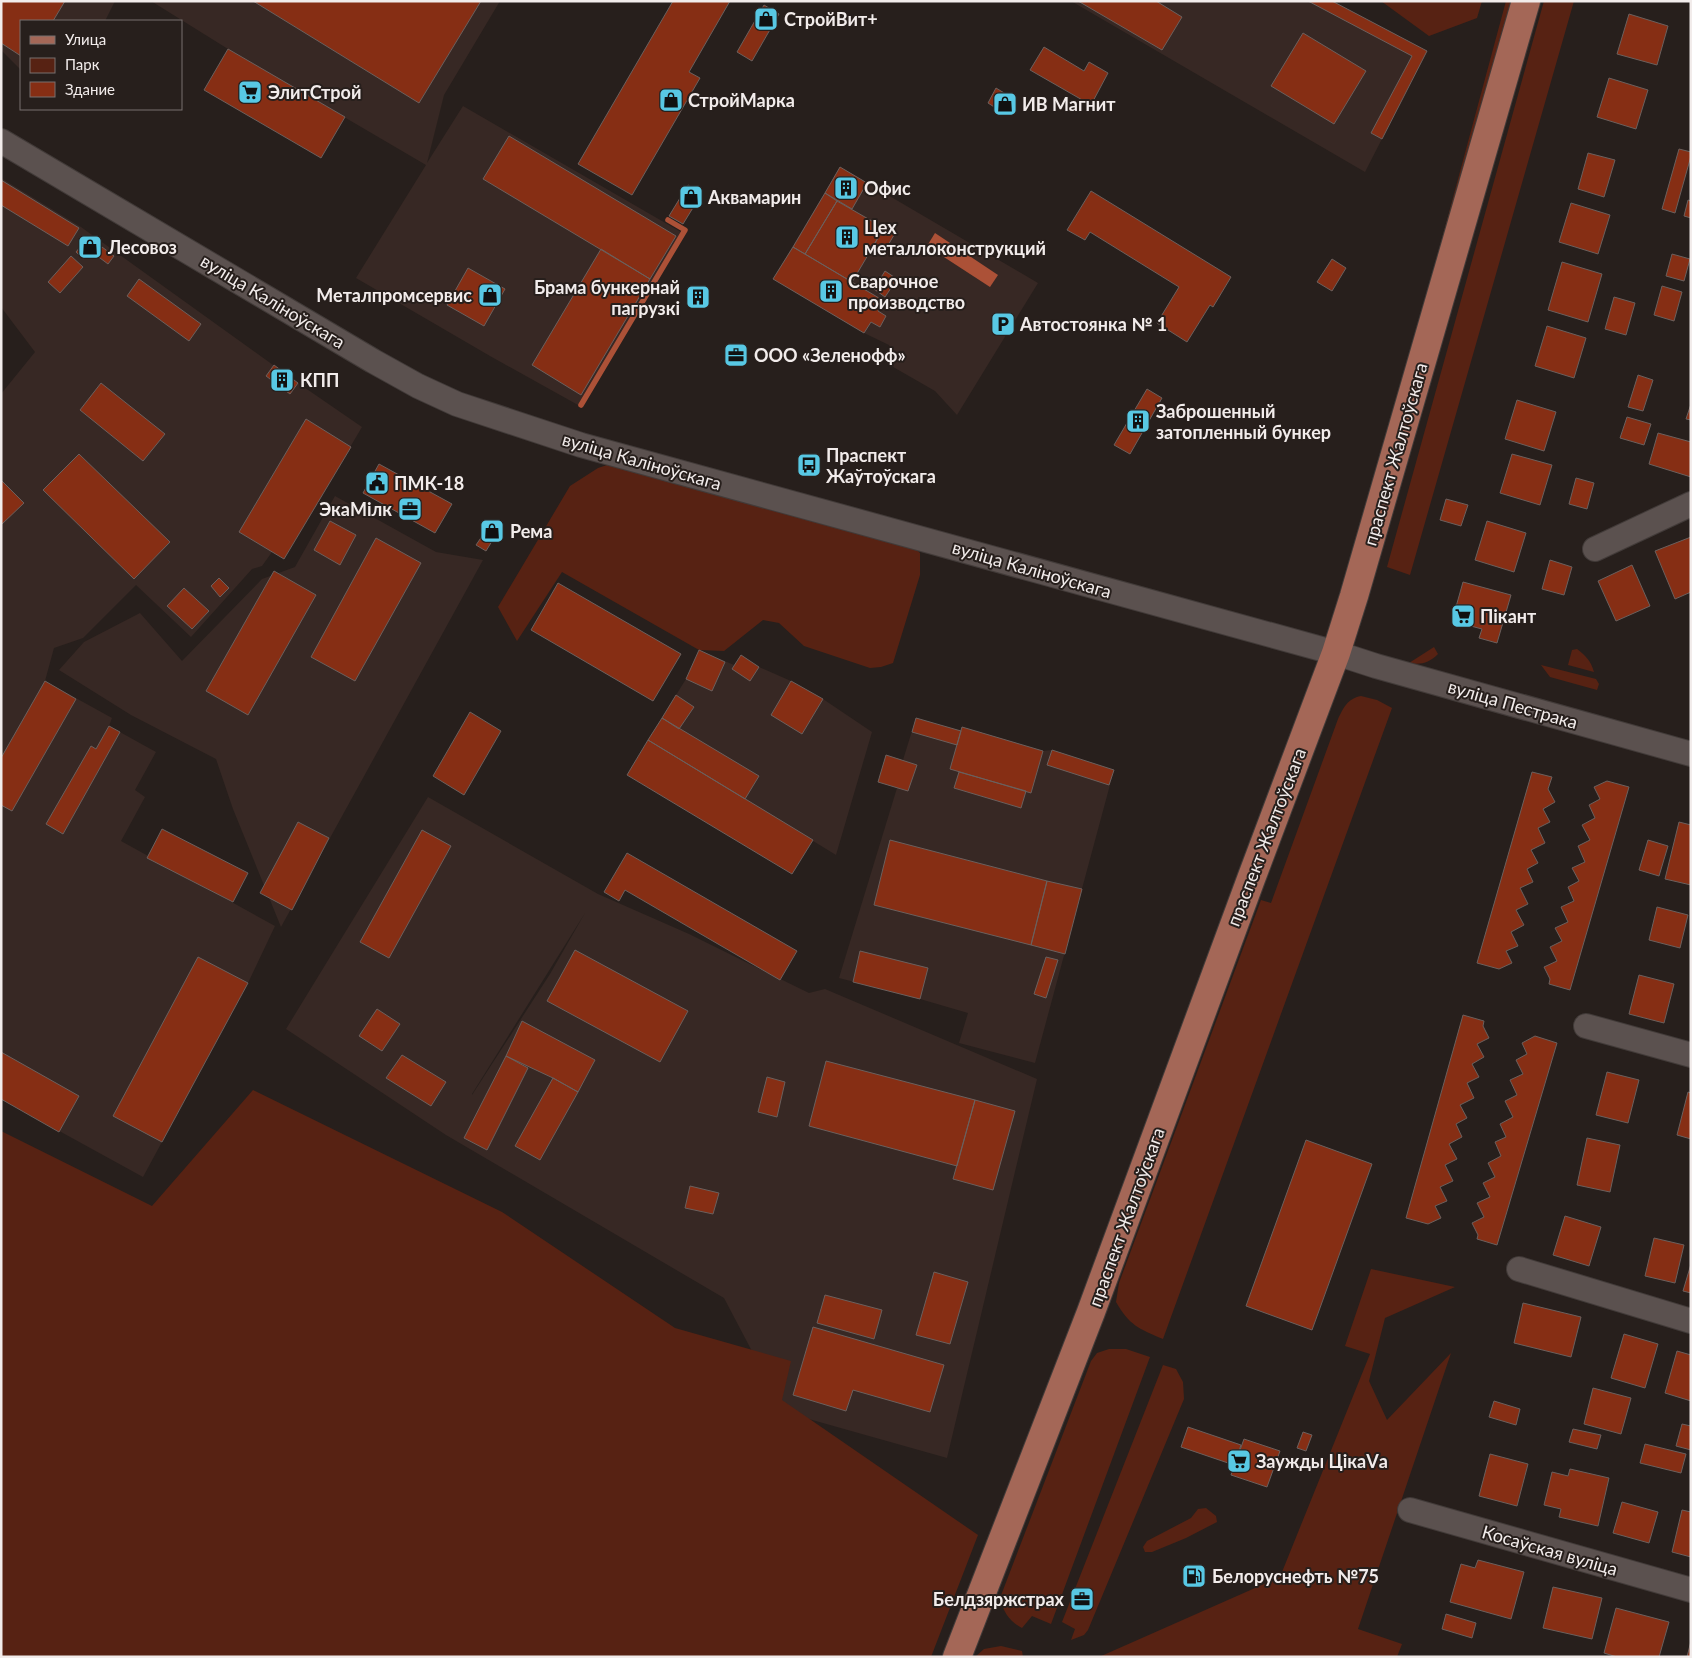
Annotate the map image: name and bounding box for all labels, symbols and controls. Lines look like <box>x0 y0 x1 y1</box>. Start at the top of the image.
shop icon: СтройВит+ <box>753 6 779 32</box>
place label: СтройВит+ <box>784 8 878 30</box>
legend <box>20 20 182 110</box>
text: Улица <box>65 30 106 48</box>
text: Парк <box>65 55 100 73</box>
supermarket icon: ЭлитСтрой <box>237 79 263 105</box>
text: Здание <box>65 80 115 98</box>
place label: ЭлитСтрой <box>268 81 361 103</box>
shop icon: СтройМарка <box>658 87 684 113</box>
place label: СтройМарка <box>688 89 795 111</box>
shop icon: ИВ Магнит <box>992 91 1018 117</box>
place label: ИВ Магнит <box>1022 93 1116 115</box>
building icon: Офис <box>833 175 859 201</box>
place label: Офис <box>864 177 911 199</box>
shop icon: Аквамарин <box>678 184 704 210</box>
place label: Аквамарин <box>707 186 801 208</box>
place label: Цех металлоконструкций <box>864 216 1046 259</box>
building icon: Цех металлоконструкций <box>834 224 860 250</box>
shop icon: Лесовоз <box>77 234 103 260</box>
place label: Лесовоз <box>107 236 177 258</box>
street label: вуліца Каліноўскага <box>197 249 349 353</box>
place label: Сварочное производство <box>848 270 965 313</box>
place label: Брама бункернай пагрузкі <box>534 276 680 319</box>
building icon: Сварочное производство <box>818 278 844 304</box>
shop icon: Металпромсервис <box>477 282 503 308</box>
place label: Металпромсервис <box>316 284 472 306</box>
building icon: Брама бункернай пагрузкі <box>685 284 711 310</box>
parking icon: Автостоянка № 1 <box>990 311 1016 337</box>
place label: Автостоянка № 1 <box>1019 313 1167 335</box>
office icon: ООО «Зеленофф» <box>723 342 749 368</box>
place label: ООО «Зеленофф» <box>754 344 906 366</box>
street label: праспект Жалтоўскага <box>1358 360 1432 548</box>
building icon: КПП <box>269 367 295 393</box>
place label: КПП <box>300 369 339 391</box>
place label: Заброшенный затопленный бункер <box>1156 400 1331 443</box>
building icon: Заброшенный затопленный бункер <box>1125 408 1151 434</box>
street label: вуліца Каліноўскага <box>560 428 724 494</box>
place label: Праспект Жаўтоўскага <box>826 444 936 487</box>
bus stop icon: Праспект Жаўтоўскага <box>796 452 822 478</box>
public building icon: ПМК-18 <box>364 470 390 496</box>
place label: ПМК-18 <box>394 472 464 494</box>
office icon: ЭкаМілк <box>397 496 423 522</box>
place label: ЭкаМілк <box>319 498 392 520</box>
shop icon: Рема <box>479 518 505 544</box>
place label: Рема <box>510 520 552 542</box>
street label: вуліца Каліноўскага <box>950 536 1114 602</box>
supermarket icon: Пікант <box>1450 603 1476 629</box>
place label: Пікант <box>1480 605 1537 627</box>
street label: вуліца Пестрака <box>1446 675 1580 733</box>
street label: праспект Жалтоўскага <box>1222 745 1310 929</box>
street label: праспект Жалтоўскага <box>1083 1124 1169 1310</box>
supermarket icon: Заужды ЦікаVа <box>1226 1448 1252 1474</box>
place label: Заужды ЦікаVа <box>1256 1450 1388 1472</box>
street label: Косаўская вуліца <box>1480 1520 1620 1580</box>
fuel station icon: Белоруснефть №75 <box>1181 1563 1207 1589</box>
place label: Белоруснефть №75 <box>1212 1565 1379 1587</box>
office icon: Белдзяржстрах <box>1069 1586 1095 1612</box>
place label: Белдзяржстрах <box>933 1588 1065 1610</box>

